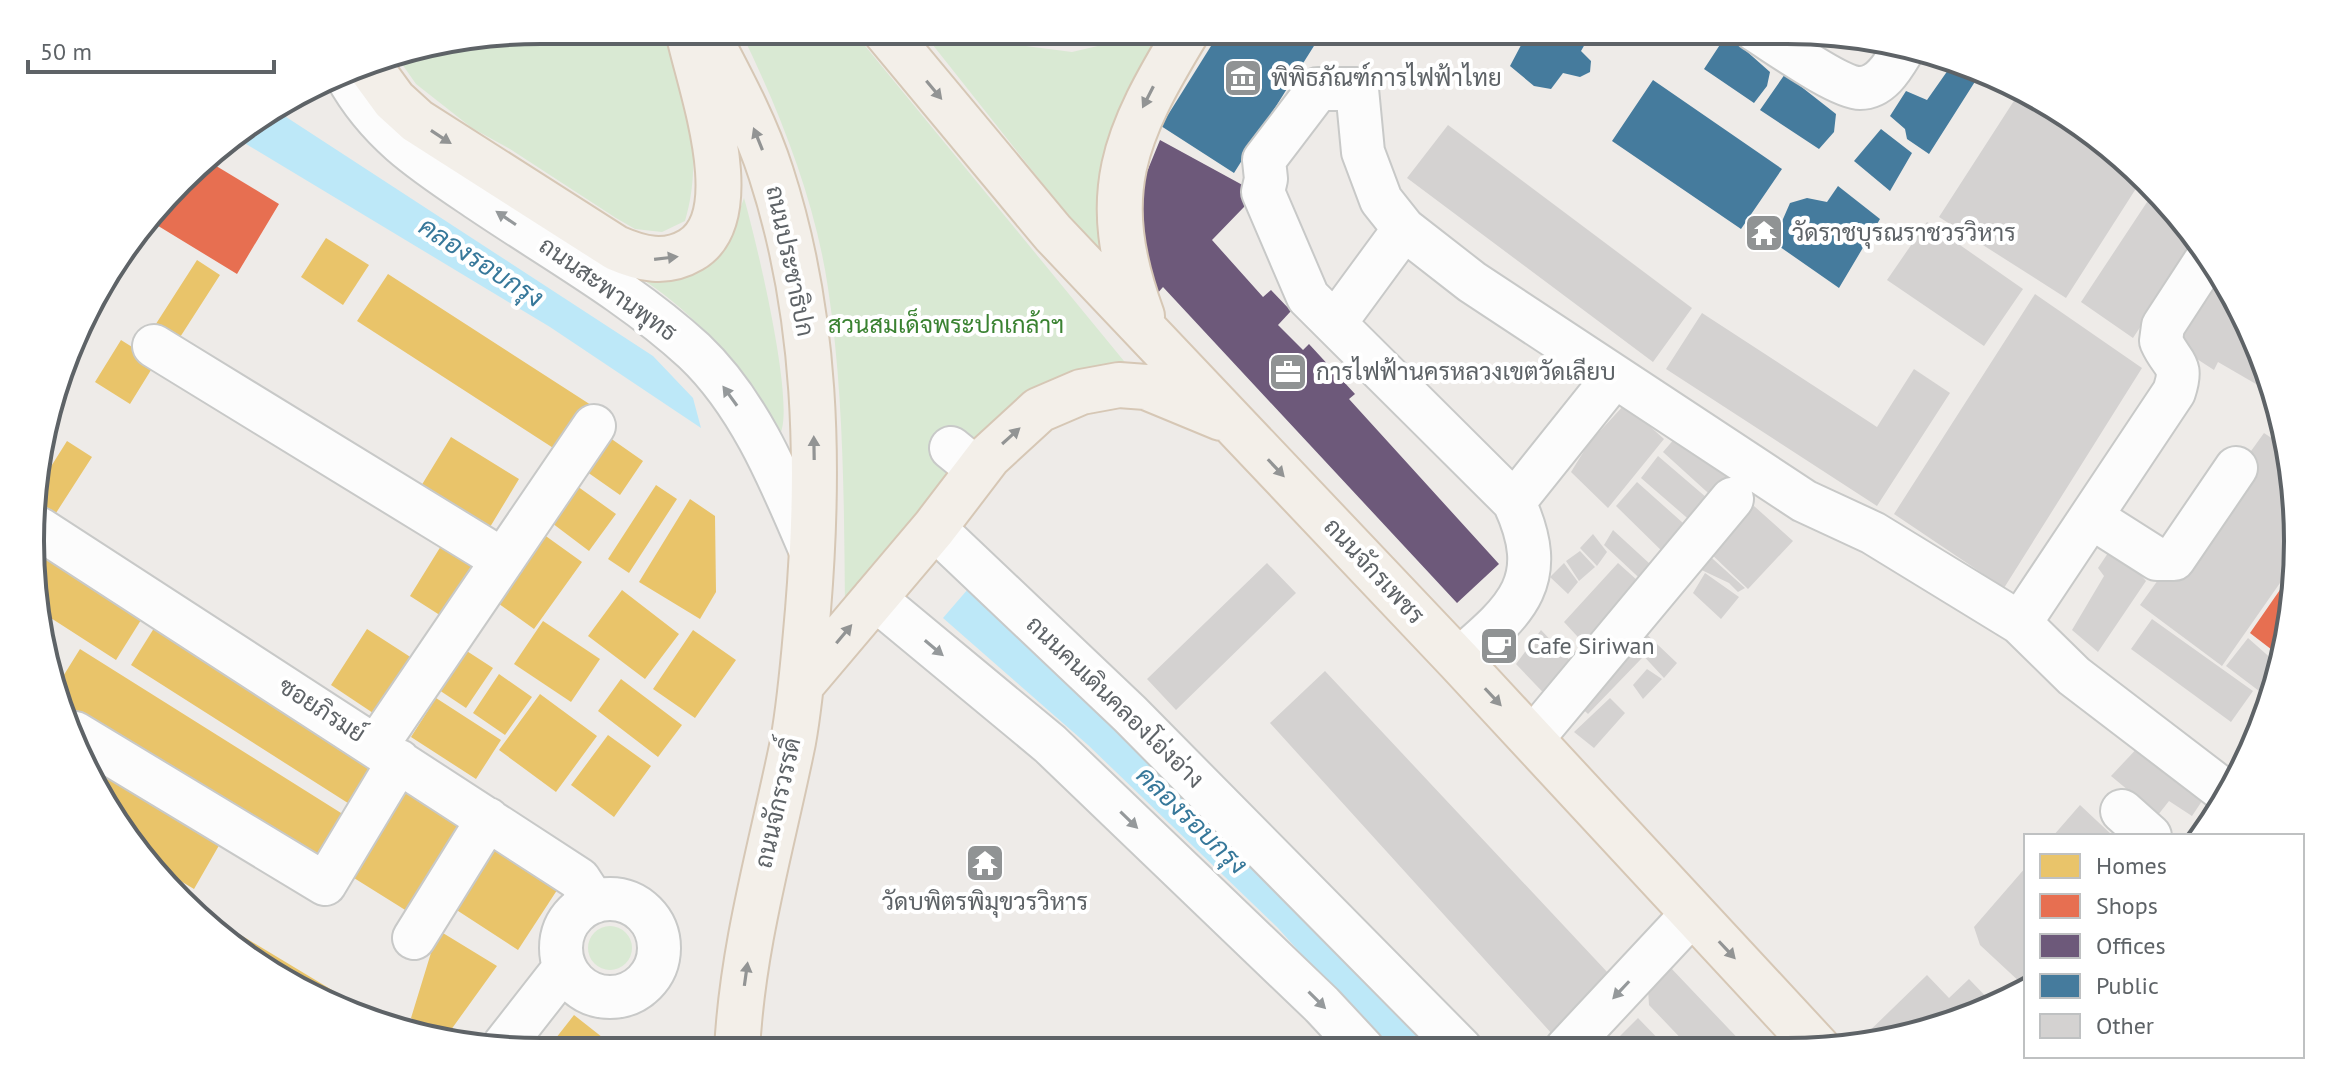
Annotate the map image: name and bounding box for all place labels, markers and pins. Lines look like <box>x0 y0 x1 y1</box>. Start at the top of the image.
museum icon: พิพิธภัณฑ์การไฟฟ้าไทย <box>1222 57 1264 99</box>
place label: พิพิธภัณฑ์การไฟฟ้าไทย <box>1271 62 1502 93</box>
temple icon: วัดราชบุรณราชวรวิหาร <box>1743 212 1785 254</box>
place label: วัดราชบุรณราชวรวิหาร <box>1792 217 2016 249</box>
office icon: การไฟฟ้านครหลวงเขตวัดเลียบ <box>1267 351 1309 393</box>
place label: การไฟฟ้านครหลวงเขตวัดเลียบ <box>1316 356 1616 387</box>
cafe icon: Cafe Siriwan <box>1478 625 1520 667</box>
place label: Cafe Siriwan <box>1527 630 1655 661</box>
temple icon: วัดบพิตรพิมุขวรวิหาร <box>964 842 1006 884</box>
place label: วัดบพิตรพิมุขวรวิหาร <box>882 886 1088 918</box>

